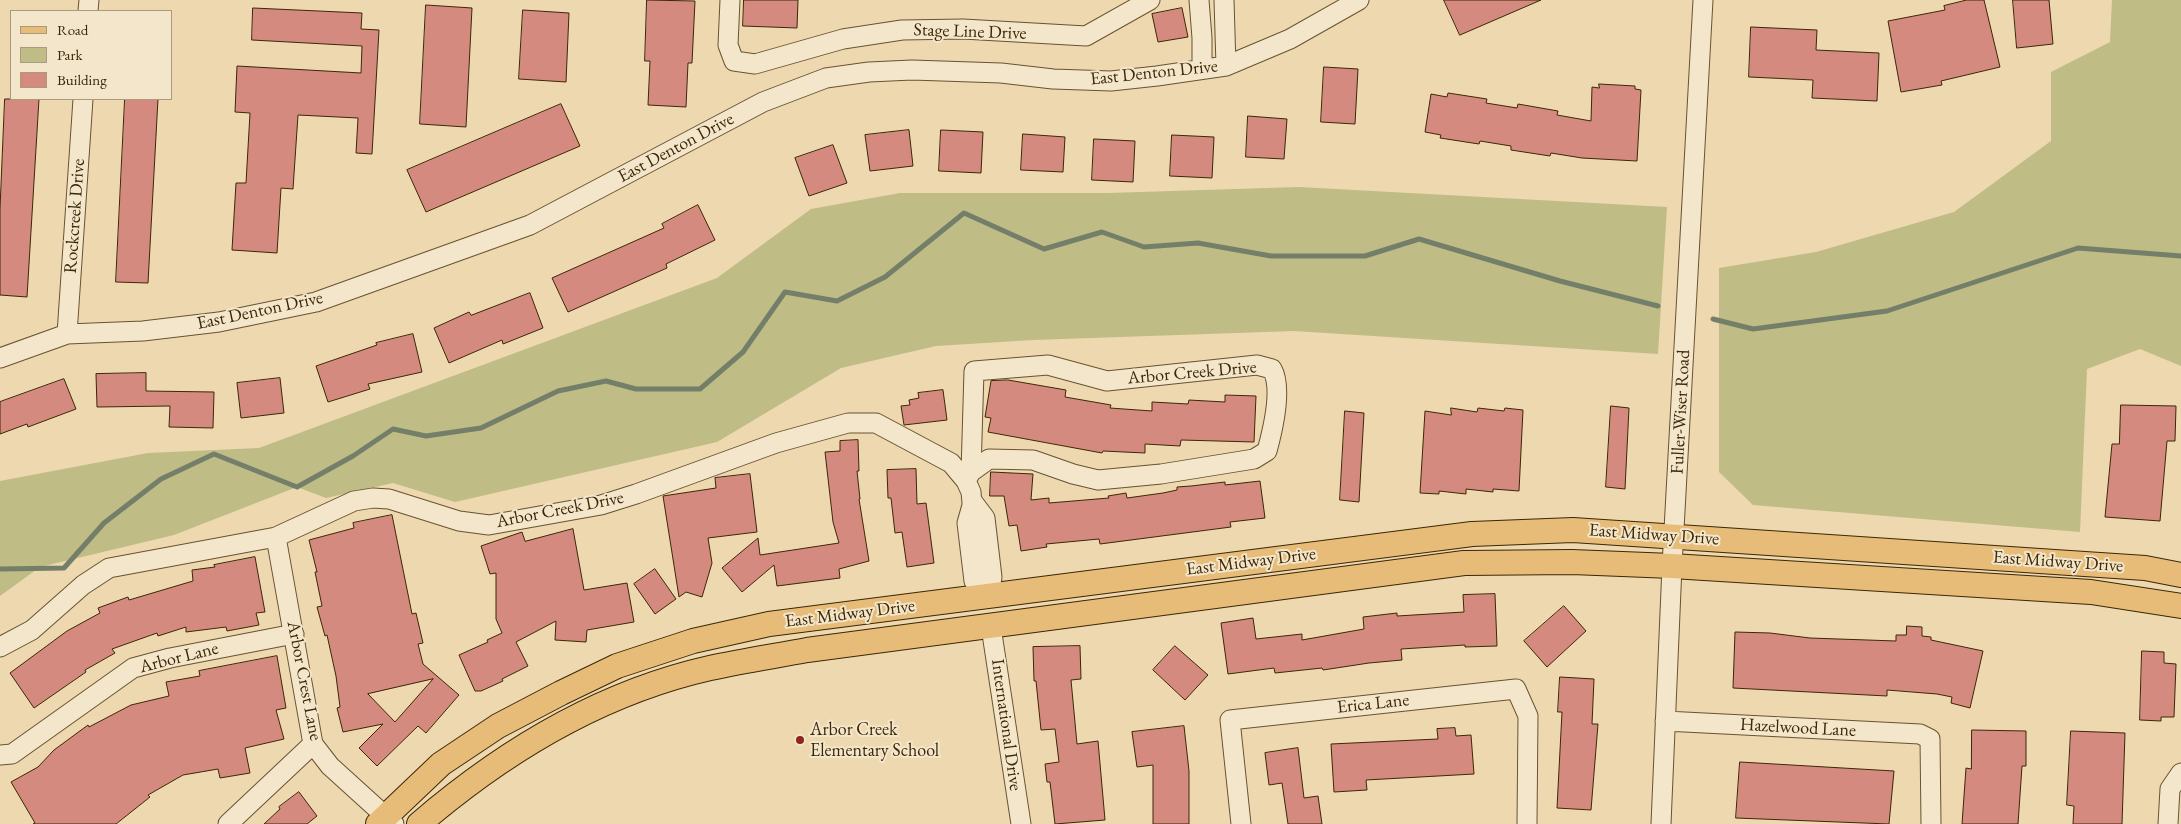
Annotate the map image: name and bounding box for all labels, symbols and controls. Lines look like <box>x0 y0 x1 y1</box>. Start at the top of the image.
legend <box>10 10 172 100</box>
street label: Stage Line Drive <box>913 19 1027 45</box>
text: Road <box>57 20 88 39</box>
text: Park <box>57 45 83 64</box>
street label: East Denton Drive <box>1089 56 1219 90</box>
text: Building <box>57 70 107 89</box>
street label: East Denton Drive <box>614 108 738 188</box>
street label: Rockcreek Drive <box>60 158 90 274</box>
street label: East Denton Drive <box>195 287 325 335</box>
street label: Fuller-Wiser Road <box>1667 349 1695 475</box>
street label: Arbor Creek Drive <box>1127 357 1257 389</box>
street label: Arbor Creek Drive <box>494 487 626 533</box>
street label: East Midway Drive <box>1588 520 1720 550</box>
street label: East Midway Drive <box>1185 543 1317 581</box>
street label: East Midway Drive <box>1992 547 2124 577</box>
street label: East Midway Drive <box>784 595 916 633</box>
street label: Arbor Crest Lane <box>282 619 326 743</box>
street label: Arbor Lane <box>137 638 221 678</box>
street label: International Drive <box>986 658 1026 792</box>
street label: Erica Lane <box>1336 689 1410 719</box>
street label: Hazelwood Lane <box>1739 714 1857 742</box>
place label: Arbor Creek Elementary School <box>810 719 939 762</box>
marker: Arbor Creek Elementary School <box>794 734 806 746</box>

